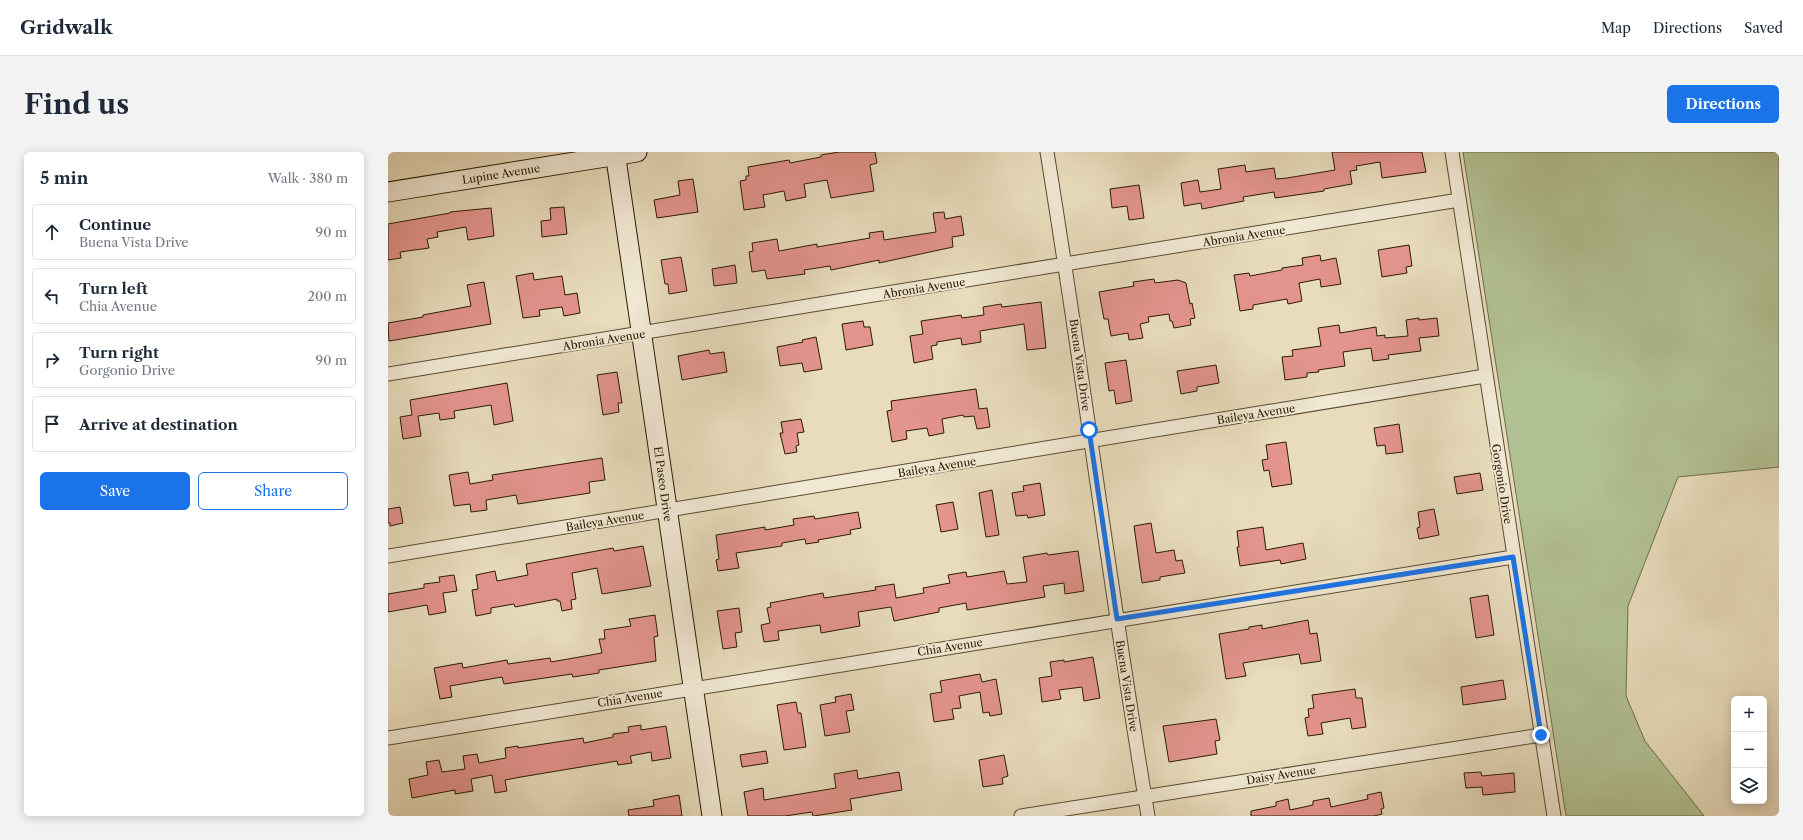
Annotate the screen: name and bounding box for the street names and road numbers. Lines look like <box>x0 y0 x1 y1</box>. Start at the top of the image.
street label: Lupine Avenue <box>461 161 541 187</box>
street label: Abronia Avenue <box>1201 223 1286 250</box>
street label: Abronia Avenue <box>881 275 966 302</box>
street label: Buena Vista Drive <box>1067 318 1093 412</box>
street label: Abronia Avenue <box>561 327 646 354</box>
street label: Baileya Avenue <box>1216 401 1296 427</box>
street label: Gorgonio Drive <box>1489 443 1515 525</box>
street label: El Paseo Drive <box>651 445 675 523</box>
street label: Baileya Avenue <box>897 454 977 480</box>
street label: Baileya Avenue <box>565 508 645 534</box>
street label: Chia Avenue <box>916 635 984 659</box>
street label: Buena Vista Drive <box>1113 639 1141 733</box>
street label: Chia Avenue <box>596 686 664 710</box>
street label: Daisy Avenue <box>1245 763 1317 787</box>

